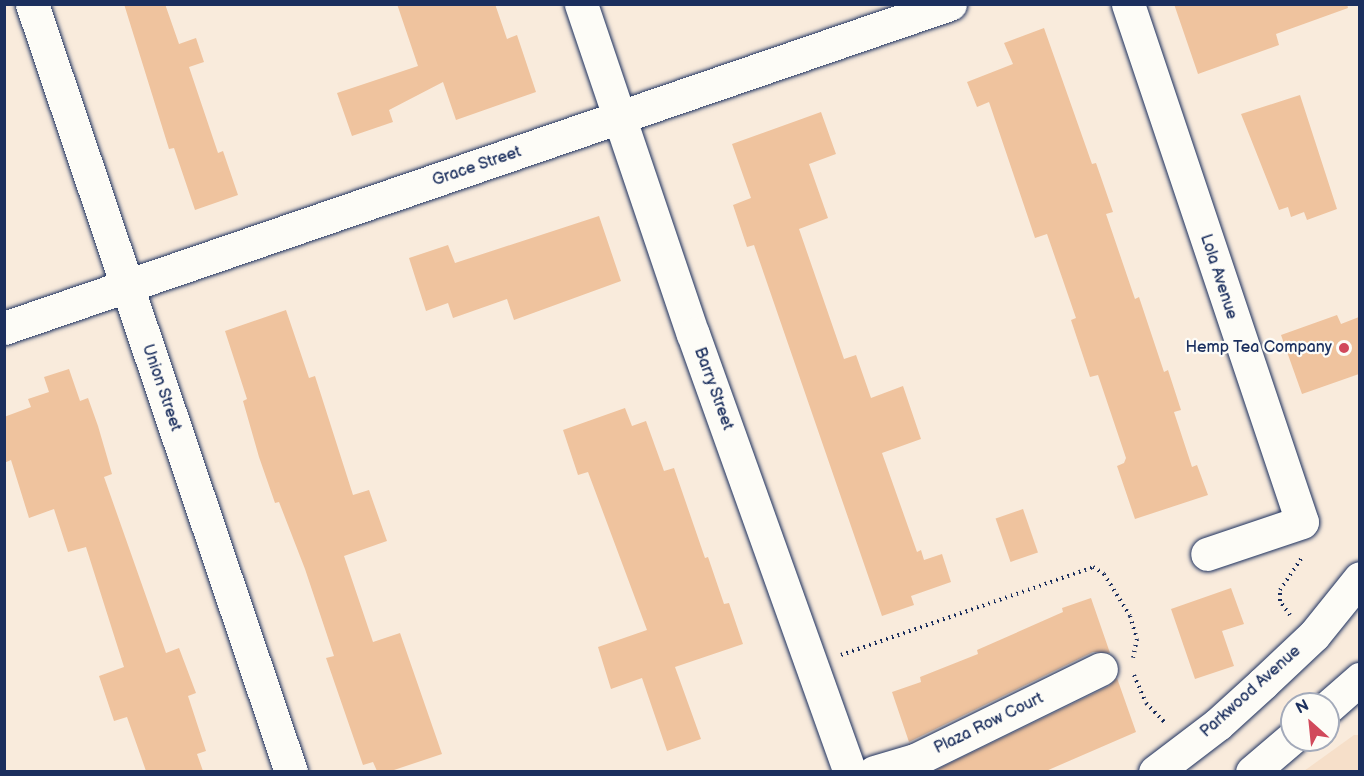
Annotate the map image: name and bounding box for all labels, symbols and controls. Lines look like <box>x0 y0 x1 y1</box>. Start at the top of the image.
street label: Grace Street <box>430 143 524 191</box>
street label: Lola Avenue <box>1195 232 1241 322</box>
place label: Hemp Tea Company <box>1185 338 1332 358</box>
marker: Hemp Tea Company <box>1337 341 1351 355</box>
street label: Union Street <box>137 342 185 434</box>
street label: Barry Street <box>689 344 737 434</box>
street label: Parkwood Avenue <box>1197 642 1305 742</box>
street label: Plaza Row Court <box>931 689 1047 759</box>
north arrow <box>1280 692 1340 752</box>
text: N <box>1293 696 1312 718</box>

